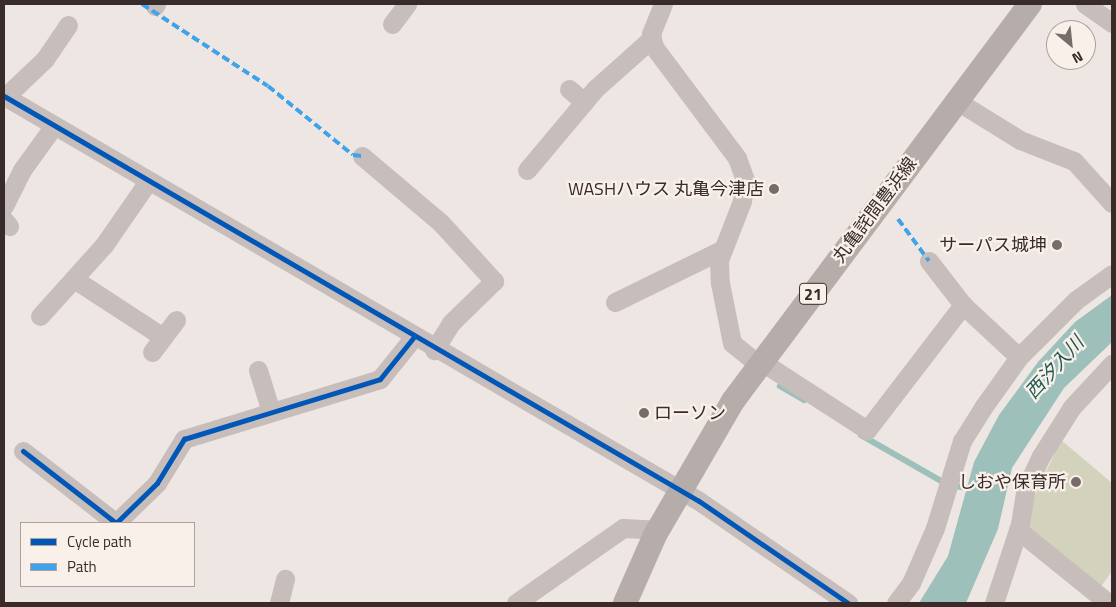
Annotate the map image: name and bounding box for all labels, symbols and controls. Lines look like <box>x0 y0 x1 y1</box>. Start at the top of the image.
north arrow <box>1046 20 1096 70</box>
text: N <box>1069 46 1087 69</box>
street label: 丸亀詫間豊浜線 <box>828 153 922 267</box>
place label: WASHハウス 丸亀今津店 <box>568 178 764 200</box>
marker: WASHハウス 丸亀今津店 <box>768 183 780 195</box>
place label: サーパス城坤 <box>939 234 1047 256</box>
marker: サーパス城坤 <box>1051 239 1063 251</box>
road number: 21 <box>798 280 828 308</box>
water label: 西汐入川 <box>1020 331 1088 403</box>
place label: ローソン <box>654 402 726 424</box>
marker: ローソン <box>638 407 650 419</box>
place label: しおや保育所 <box>958 471 1066 493</box>
marker: しおや保育所 <box>1070 476 1082 488</box>
legend <box>20 522 195 587</box>
text: Cycle path <box>67 530 132 553</box>
text: Path <box>67 555 97 578</box>

